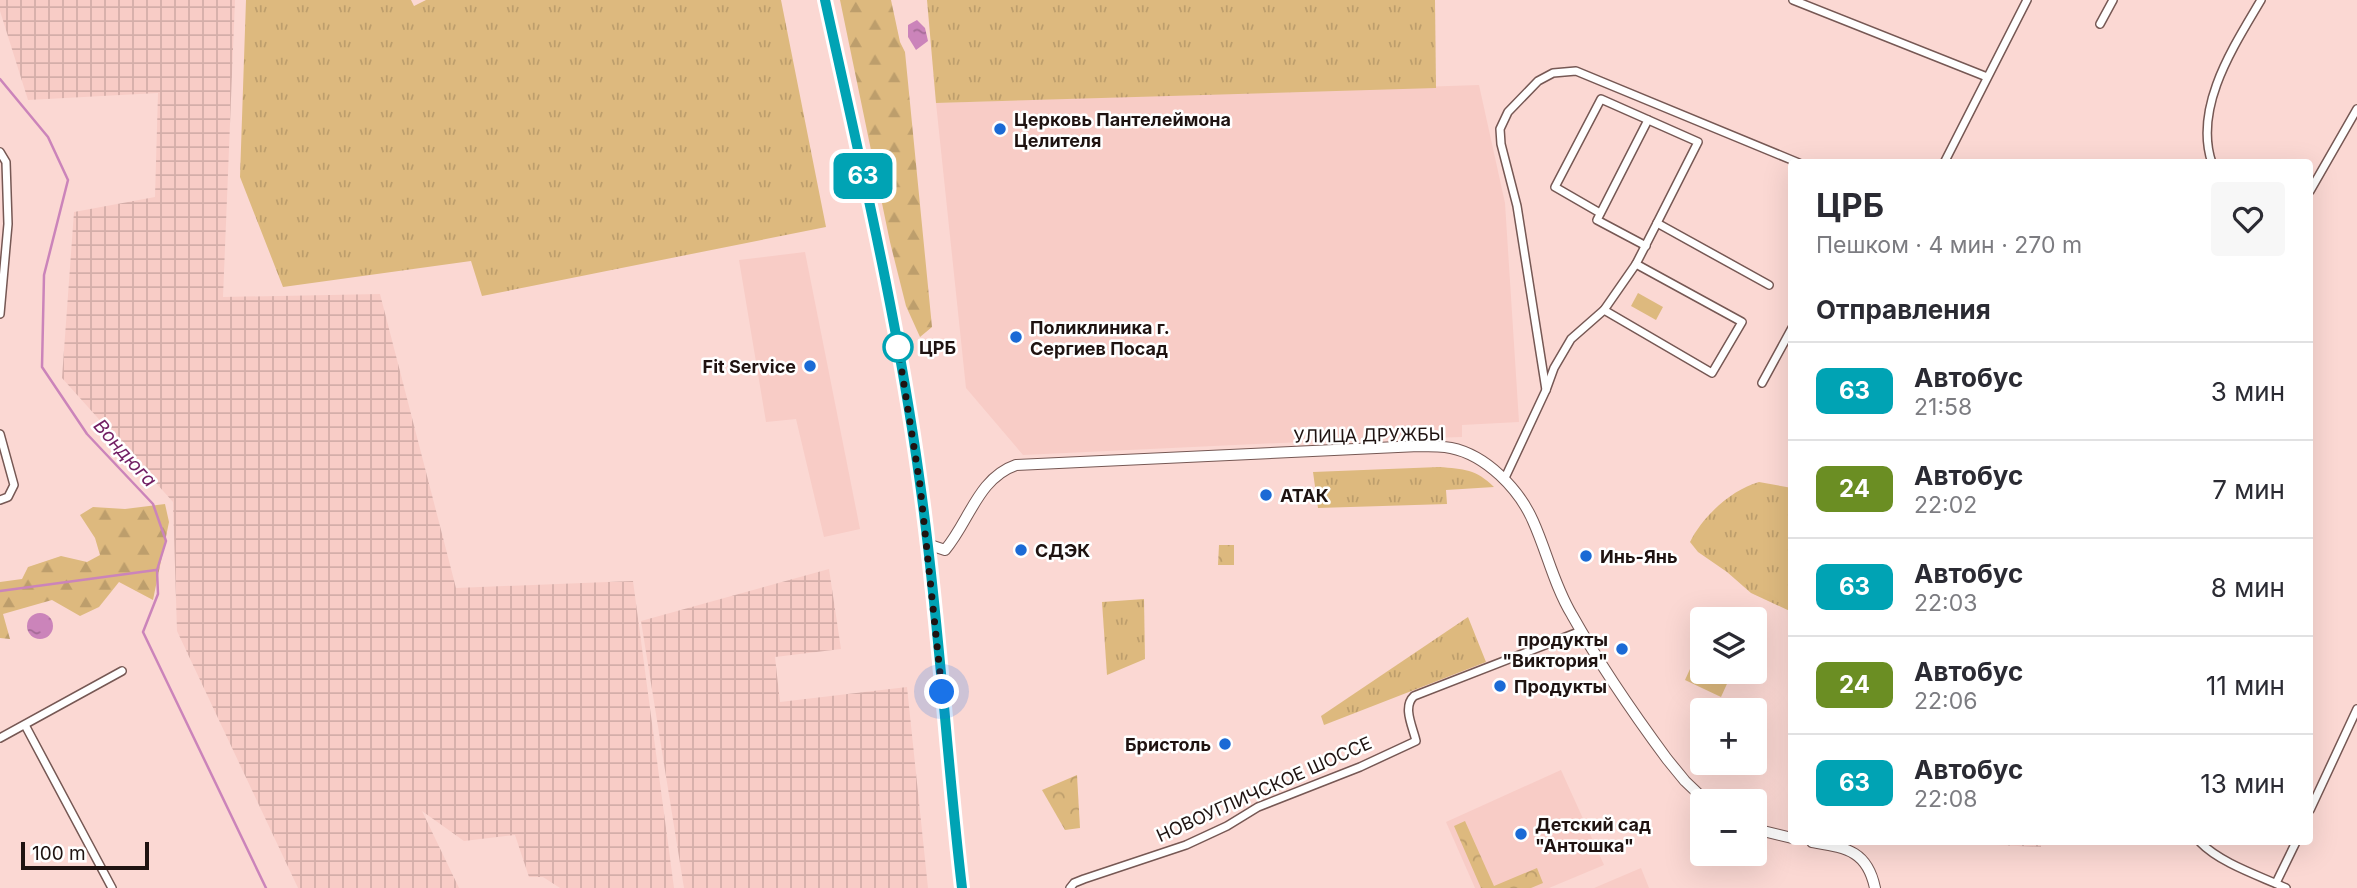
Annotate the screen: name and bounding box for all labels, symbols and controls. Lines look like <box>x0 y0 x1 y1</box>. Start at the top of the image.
place label: Церковь Пантелеймона Целителя <box>1014 109 1231 151</box>
marker: Церковь Пантелеймона Целителя <box>992 121 1008 137</box>
line badge: 63 <box>832 153 894 199</box>
text: 63 <box>847 161 879 190</box>
button: heart <box>2211 182 2285 256</box>
text: ЦРБ <box>1816 185 1884 225</box>
text: Пешком · 4 мин · 270 m <box>1816 231 2082 259</box>
text: Отправления <box>1816 294 1991 325</box>
place label: Поликлиника г. Сергиев Посад <box>1030 317 1170 359</box>
marker: Поликлиника г. Сергиев Посад <box>1008 329 1024 345</box>
marker: ЦРБ <box>883 332 913 362</box>
place label: ЦРБ <box>919 337 956 358</box>
place label: Fit Service <box>703 356 796 377</box>
marker: Fit Service <box>802 358 818 374</box>
text: Автобус <box>1914 362 2023 393</box>
text: 63 <box>1839 376 1870 405</box>
text: 3 мин <box>2211 376 2285 407</box>
text: 21:58 <box>1914 393 1972 421</box>
water label: Вондюга <box>89 414 162 492</box>
street label: УЛИЦА ДРУЖБЫ <box>1293 423 1445 447</box>
text: Автобус <box>1914 460 2023 491</box>
text: 24 <box>1839 474 1870 503</box>
text: 7 мин <box>2212 474 2285 505</box>
place label: АТАК <box>1280 485 1329 506</box>
marker: АТАК <box>1258 487 1274 503</box>
text: 22:02 <box>1914 491 1977 519</box>
place label: СДЭК <box>1035 540 1090 561</box>
marker: СДЭК <box>1013 542 1029 558</box>
place label: Инь-Янь <box>1600 546 1678 567</box>
marker: Инь-Янь <box>1578 548 1594 564</box>
text: Автобус <box>1914 558 2023 589</box>
text: 63 <box>1839 572 1870 601</box>
text: 8 мин <box>2211 572 2285 603</box>
text: 22:03 <box>1914 589 1977 617</box>
map controls <box>1690 607 1767 866</box>
button: layers <box>1690 607 1767 684</box>
place label: продукты "Виктория" <box>1502 629 1608 671</box>
marker: продукты "Виктория" <box>1614 641 1630 657</box>
text: Автобус <box>1914 656 2023 687</box>
text: 24 <box>1839 670 1870 699</box>
text: 11 мин <box>2206 670 2285 701</box>
your location <box>924 674 959 709</box>
place label: Продукты <box>1514 676 1607 697</box>
marker: Продукты <box>1492 678 1508 694</box>
text: 22:06 <box>1914 687 1977 715</box>
button: + <box>1690 698 1767 775</box>
street label: НОВОУГЛИЧСКОЕ ШОССЕ <box>1153 732 1375 846</box>
place label: Бристоль <box>1125 734 1211 755</box>
marker: Бристоль <box>1217 736 1233 752</box>
text: Автобус <box>1914 754 2023 785</box>
text: 63 <box>1839 768 1870 797</box>
text: 13 мин <box>2200 768 2285 799</box>
text: 22:08 <box>1914 785 1977 813</box>
button: − <box>1690 789 1767 866</box>
place label: Детский сад "Антошка" <box>1535 814 1651 856</box>
marker: Детский сад "Антошка" <box>1513 826 1529 842</box>
scale bar <box>21 839 149 871</box>
text: 100 m <box>32 842 86 865</box>

